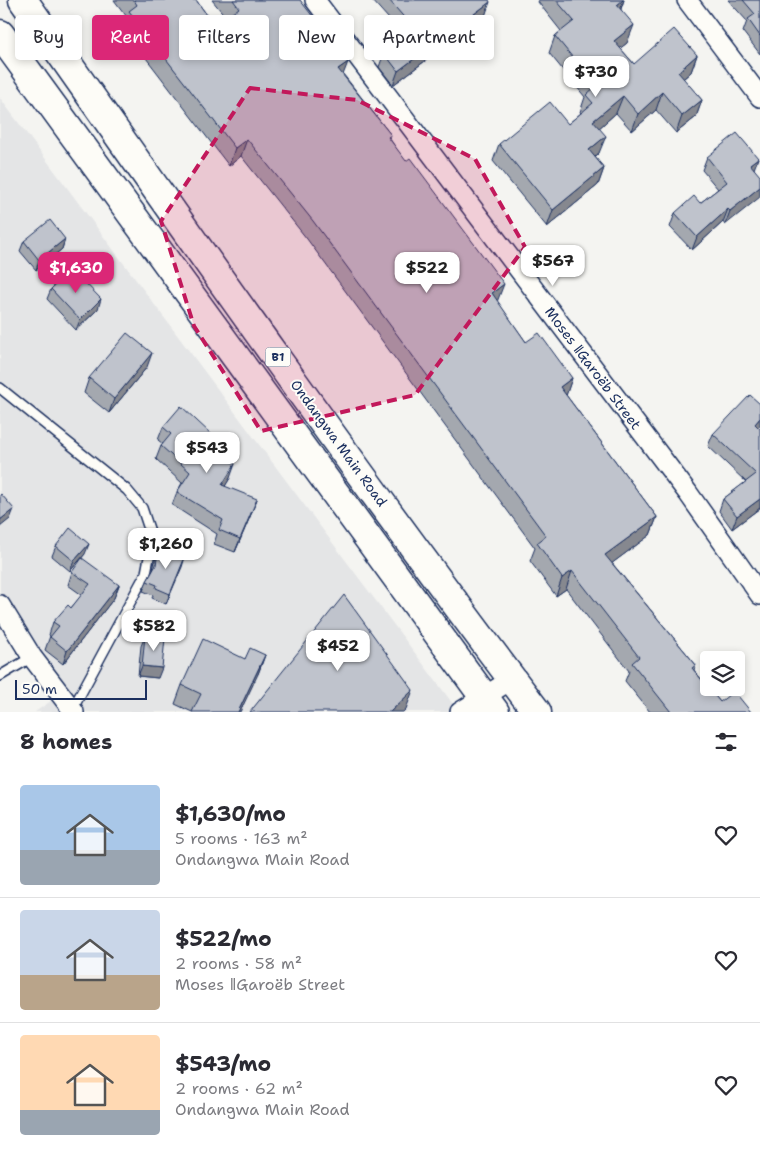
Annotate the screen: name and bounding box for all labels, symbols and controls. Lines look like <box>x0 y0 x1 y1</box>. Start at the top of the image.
chip: Buy <box>15 15 82 60</box>
chip: Rent <box>92 15 169 60</box>
chip: Filters <box>179 15 269 60</box>
chip: New <box>279 15 354 60</box>
chip: Apartment <box>364 15 494 60</box>
pin: $730 <box>566 56 626 98</box>
text: $730 <box>574 61 618 82</box>
pin: $567 <box>523 244 583 287</box>
text: $567 <box>532 250 574 271</box>
pin: $1,630 <box>35 252 117 294</box>
pin: $522 <box>397 252 457 294</box>
text: $1,630 <box>49 257 103 278</box>
text: $522 <box>406 257 448 278</box>
street label: Moses ǁGaroëb Street <box>541 303 645 433</box>
road number: B1 <box>266 348 290 367</box>
street label: Ondangwa Main Road <box>287 376 391 510</box>
pin: $543 <box>177 432 237 474</box>
text: $543 <box>186 437 228 458</box>
pin: $1,260 <box>125 528 207 570</box>
text: $1,260 <box>139 533 193 554</box>
pin: $582 <box>124 610 184 652</box>
text: $582 <box>132 615 176 636</box>
pin: $452 <box>308 630 368 672</box>
text: $452 <box>317 635 359 656</box>
map controls <box>700 651 745 696</box>
button: layers <box>700 651 745 696</box>
scale bar <box>15 677 148 700</box>
text: 50 m <box>22 680 57 698</box>
text: 8 homes <box>20 728 112 756</box>
icon: filters <box>712 728 740 756</box>
text: $1,630/mo <box>175 800 286 828</box>
icon: home <box>60 805 120 865</box>
icon: heart <box>712 821 740 849</box>
text: 5 rooms · 163 m² <box>175 828 308 849</box>
text: Ondangwa Main Road <box>175 849 350 870</box>
text: $522/mo <box>175 925 272 953</box>
icon: home <box>60 930 120 990</box>
icon: heart <box>712 946 740 974</box>
text: 2 rooms · 58 m² <box>175 953 302 974</box>
text: Moses ǁGaroëb Street <box>175 974 345 995</box>
text: $543/mo <box>175 1050 271 1078</box>
icon: home <box>60 1055 120 1115</box>
icon: heart <box>712 1071 740 1099</box>
text: 2 rooms · 62 m² <box>175 1078 303 1099</box>
text: Ondangwa Main Road <box>175 1099 350 1120</box>

